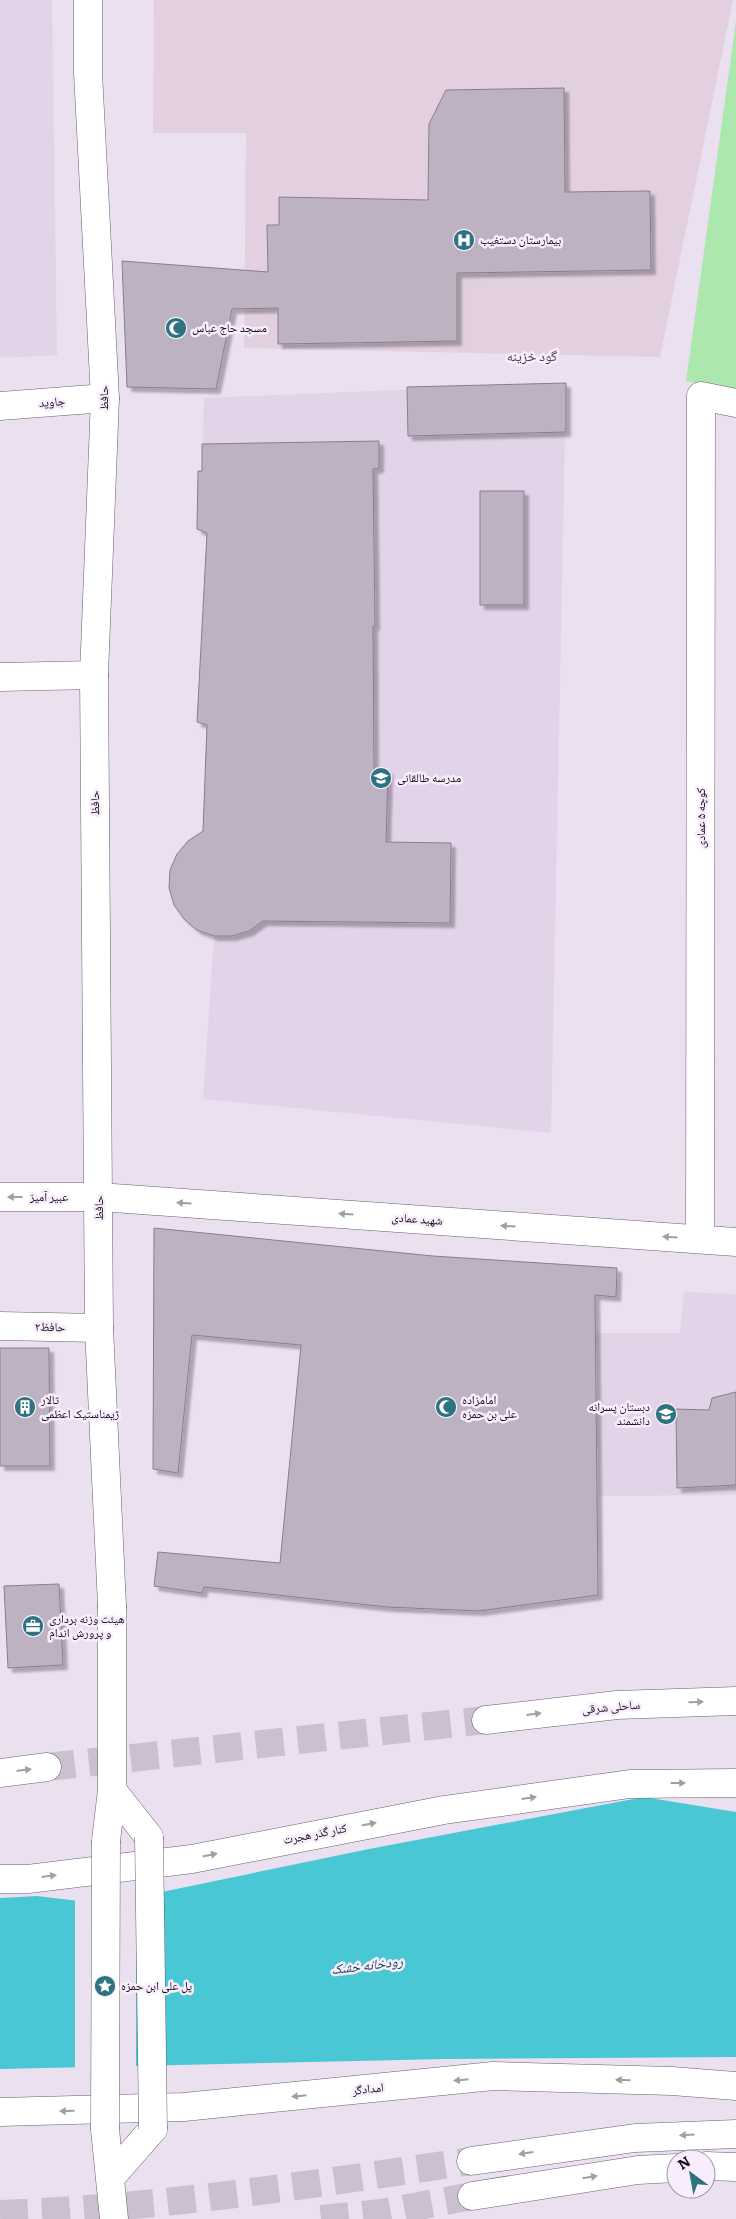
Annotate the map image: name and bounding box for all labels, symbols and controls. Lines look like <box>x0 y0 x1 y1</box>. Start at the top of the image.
hospital icon: بیمارستان دستغیب <box>452 228 476 252</box>
place label: بیمارستان دستغیب <box>480 230 561 248</box>
mosque icon: مسجد حاج عباس <box>164 316 188 340</box>
place label: مسجد حاج عباس <box>192 318 267 336</box>
district label: گود خزینه <box>507 345 558 365</box>
street label: حافظ <box>94 385 112 411</box>
street label: جاوید <box>38 391 66 411</box>
school or university icon: مدرسه طالقانی <box>369 766 393 790</box>
place label: مدرسه طالقانی <box>397 768 461 786</box>
street label: کوچه ۵ عمادی <box>691 788 709 848</box>
street label: حافظ <box>85 790 103 816</box>
street label: عبیر آمیز <box>29 1187 68 1205</box>
one-way arrow <box>7 1193 23 1201</box>
street label: حافظ <box>89 1195 107 1221</box>
one-way arrow <box>175 1198 191 1206</box>
street label: شهید عمادی <box>391 1207 443 1229</box>
one-way arrow <box>337 1210 353 1218</box>
one-way arrow <box>500 1221 516 1229</box>
one-way arrow <box>662 1233 678 1241</box>
street label: ۲حافظ <box>35 1317 66 1335</box>
place label: تالار ژیمناستیک اعظمی <box>40 1390 120 1422</box>
place label: امامزاده علی بن حمزه <box>462 1390 517 1422</box>
building icon: تالار ژیمناستیک اعظمی <box>13 1395 37 1419</box>
mosque icon: امامزاده علی بن حمزه <box>434 1395 458 1419</box>
place label: دبستان پسرانه دانشمند <box>588 1397 650 1429</box>
school or university icon: دبستان پسرانه دانشمند <box>654 1402 678 1426</box>
place label: هیئت وزنه برداری و پرورش اندام <box>49 1609 125 1641</box>
office icon: هیئت وزنه برداری و پرورش اندام <box>21 1614 45 1638</box>
street label: ساحلی شرقی <box>581 1694 641 1718</box>
one-way arrow <box>688 1697 704 1705</box>
one-way arrow <box>527 1710 543 1718</box>
one-way arrow <box>16 1766 32 1774</box>
one-way arrow <box>671 1779 687 1787</box>
one-way arrow <box>522 1794 538 1802</box>
street label: کنار گذر هجرت <box>281 1818 348 1848</box>
one-way arrow <box>362 1820 377 1828</box>
one-way arrow <box>202 1851 217 1859</box>
one-way arrow <box>41 1872 57 1880</box>
water label: رودخانه خشک <box>330 1950 404 1978</box>
place icon: پل علی ابن حمزه <box>93 1974 117 1998</box>
place label: پل علی ابن حمزه <box>121 1976 193 1994</box>
one-way arrow <box>615 2075 631 2083</box>
one-way arrow <box>452 2076 468 2084</box>
street label: امدادگر <box>350 2077 385 2099</box>
one-way arrow <box>291 2092 307 2100</box>
one-way arrow <box>59 2107 75 2115</box>
one-way arrow <box>679 2131 695 2139</box>
one-way arrow <box>518 2149 534 2157</box>
north arrow <box>666 2149 716 2199</box>
text: N <box>673 2150 694 2174</box>
one-way arrow <box>582 2173 598 2181</box>

